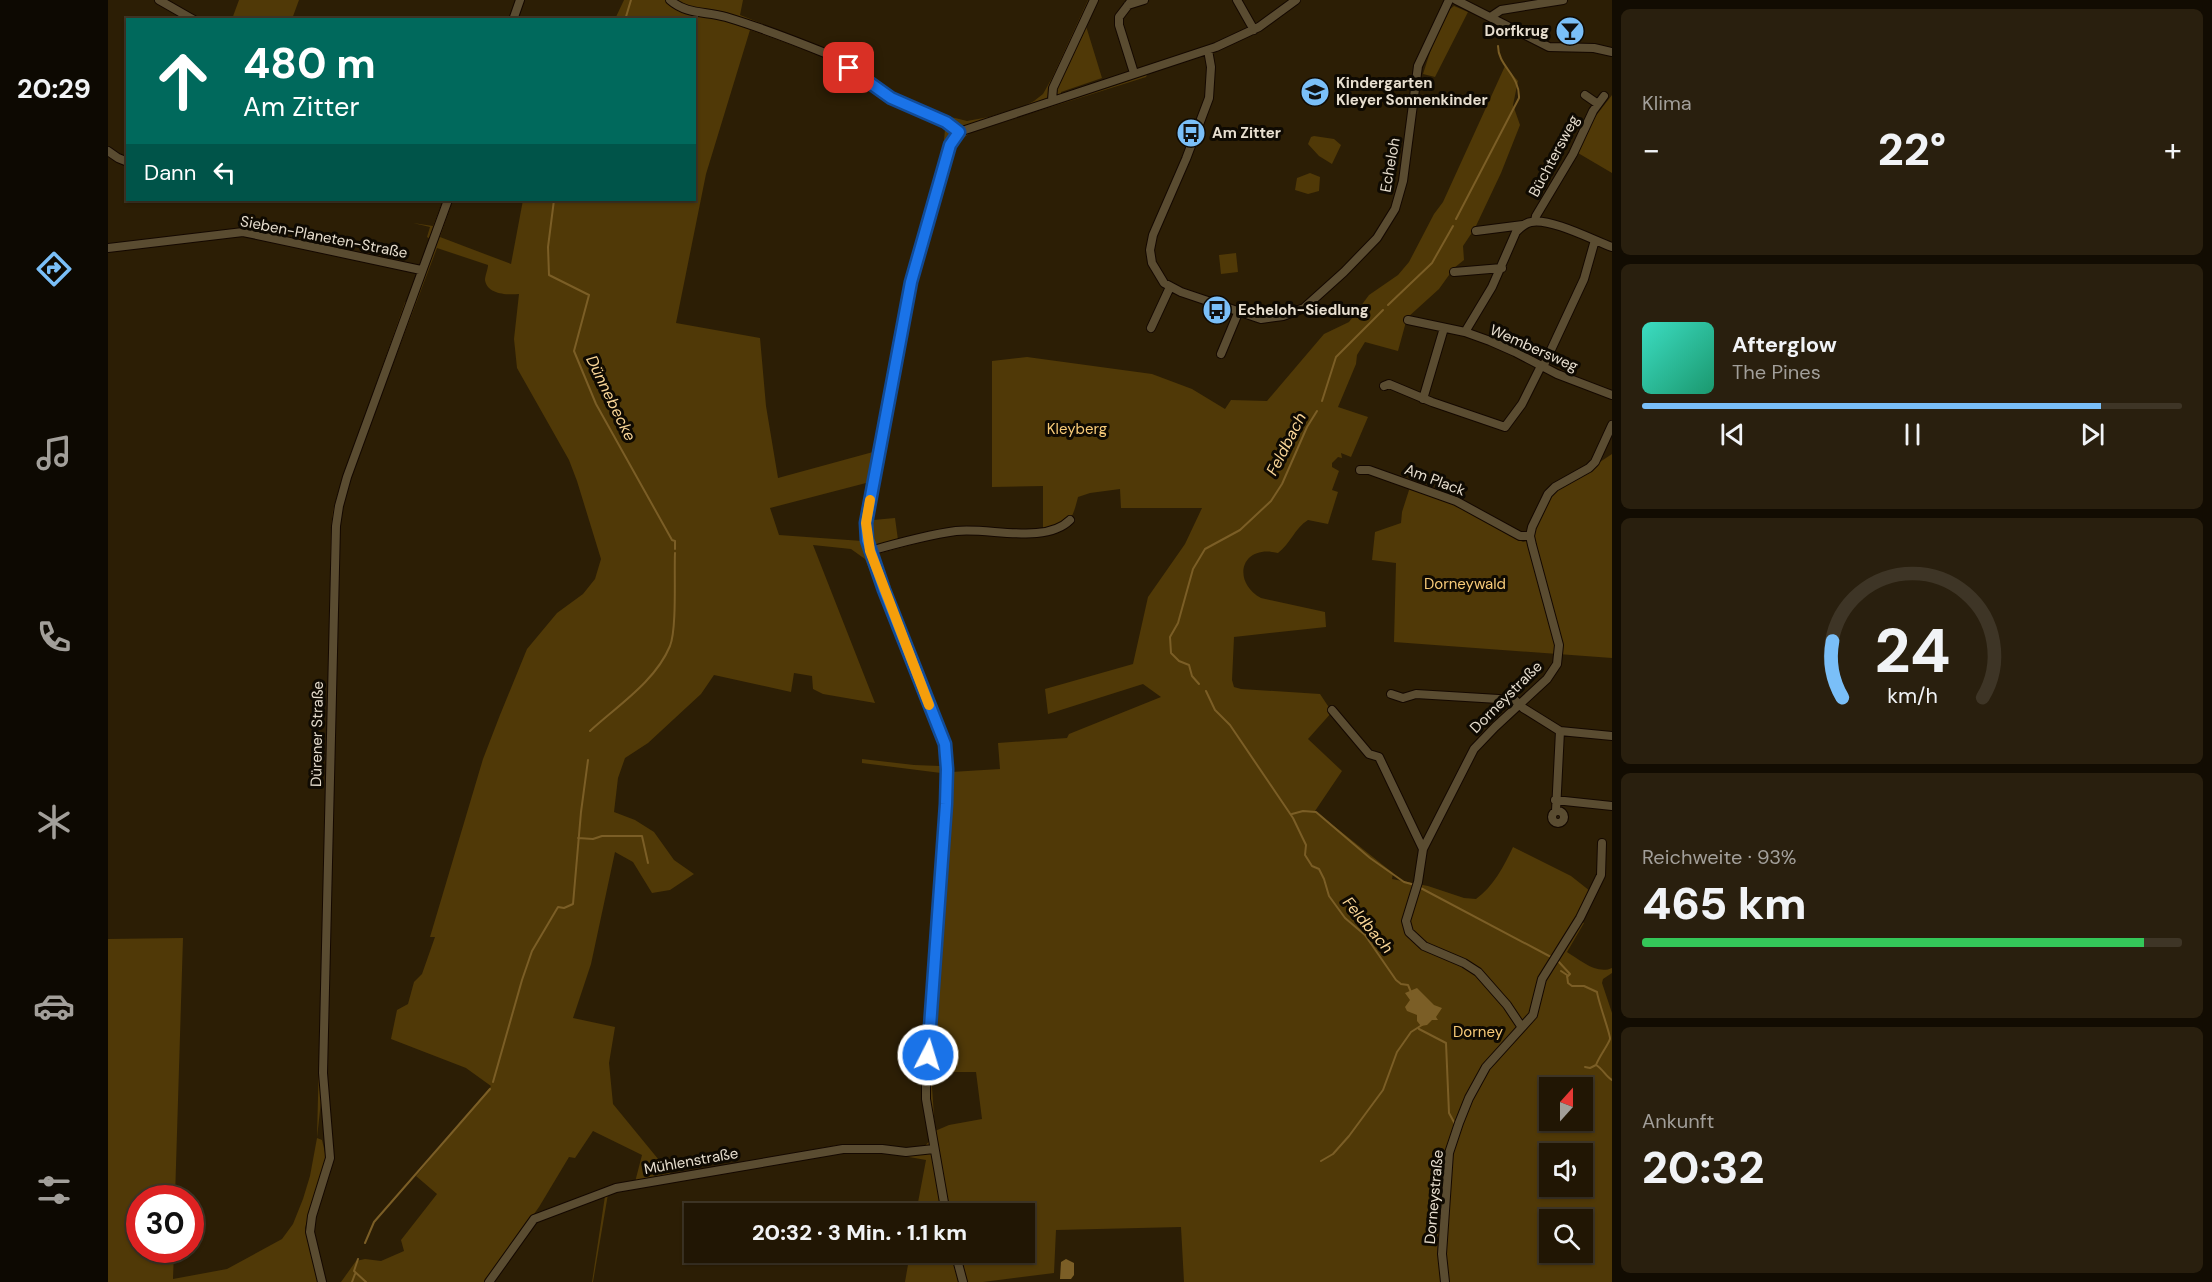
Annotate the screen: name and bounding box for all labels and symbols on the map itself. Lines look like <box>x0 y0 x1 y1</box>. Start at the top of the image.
bar icon: Dorfkrug <box>1554 15 1586 47</box>
place label: Dorfkrug <box>1485 21 1549 41</box>
pin <box>823 42 874 93</box>
place label: Kindergarten Kleyer Sonnenkinder <box>1336 73 1488 110</box>
school or university icon: Kindergarten Kleyer Sonnenkinder <box>1299 76 1331 108</box>
street label: Büchtersweg <box>1524 112 1584 200</box>
bus stop icon: Am Zitter <box>1175 117 1207 149</box>
place label: Am Zitter <box>1212 123 1281 143</box>
street label: Echeloh <box>1375 136 1405 194</box>
street label: Sieben-Planeten-Straße <box>239 211 409 263</box>
bus stop icon: Echeloh-Siedlung <box>1201 294 1233 326</box>
place label: Echeloh-Siedlung <box>1238 300 1369 320</box>
street label: Wembersweg <box>1487 320 1581 376</box>
water label: Dünnebecke <box>581 352 641 444</box>
water label: Feldbach <box>1261 409 1311 479</box>
park label: Kleyberg <box>1047 419 1107 439</box>
street label: Am Plack <box>1402 459 1469 501</box>
park label: Dorneywald <box>1424 574 1506 594</box>
street label: Dorneystraße <box>1466 657 1546 737</box>
street label: Dürener Straße <box>306 681 328 787</box>
water label: Feldbach <box>1338 892 1398 958</box>
park label: Dorney <box>1453 1022 1504 1042</box>
position arrow <box>896 1023 960 1087</box>
north arrow <box>1539 1077 1593 1131</box>
street label: Mühlenstraße <box>642 1143 740 1179</box>
street label: Dorneystraße <box>1420 1149 1448 1245</box>
speed limit sign: 30 <box>126 1185 204 1263</box>

